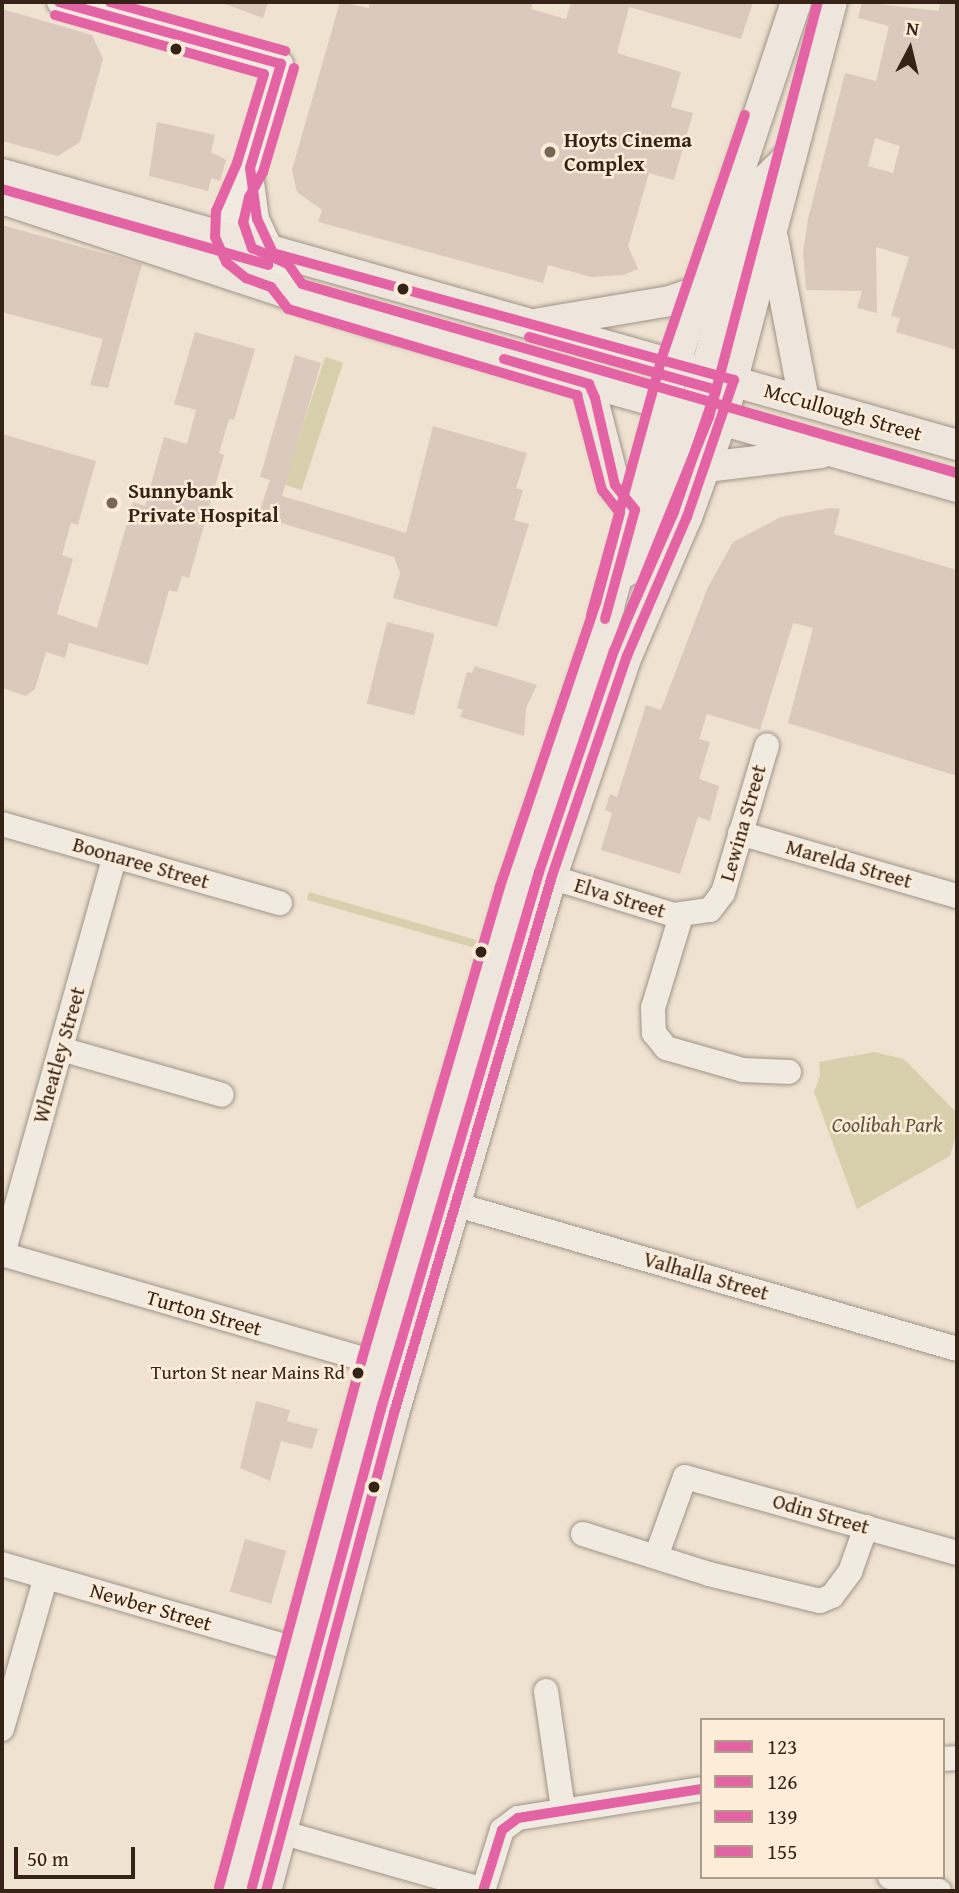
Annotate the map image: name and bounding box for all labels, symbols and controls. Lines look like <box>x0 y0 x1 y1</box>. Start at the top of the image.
text: N <box>905 13 921 43</box>
north arrow <box>875 14 945 84</box>
unlabelled marker <box>169 42 183 56</box>
place label: Hoyts Cinema Complex <box>564 127 692 177</box>
marker: Hoyts Cinema Complex <box>542 144 558 160</box>
unlabelled marker <box>396 282 410 296</box>
street label: McCullough Street <box>761 377 925 447</box>
place label: Sunnybank Private Hospital <box>128 478 279 528</box>
marker: Sunnybank Private Hospital <box>102 493 122 513</box>
street label: Lewina Street <box>714 762 772 884</box>
street label: Boonaree Street <box>70 831 212 895</box>
street label: Marelda Street <box>783 834 915 894</box>
street label: Elva Street <box>571 872 669 924</box>
unlabelled marker <box>474 945 488 959</box>
street label: Wheatley Street <box>27 984 91 1126</box>
park label: Coolibah Park <box>832 1112 942 1138</box>
street label: Valhalla Street <box>640 1246 772 1306</box>
street label: Turton Street <box>143 1284 265 1342</box>
place label: Turton St near Mains Rd <box>151 1362 345 1384</box>
marker: Turton St near Mains Rd <box>351 1366 365 1380</box>
unlabelled marker <box>367 1480 381 1494</box>
street label: Odin Street <box>770 1488 872 1540</box>
street label: Newber Street <box>87 1578 215 1636</box>
legend <box>700 1718 945 1879</box>
text: 123 <box>767 1731 797 1762</box>
text: 126 <box>767 1766 797 1797</box>
text: 139 <box>767 1801 797 1832</box>
scale bar <box>18 1834 138 1878</box>
text: 155 <box>767 1836 797 1867</box>
text: 50 m <box>27 1843 69 1874</box>

